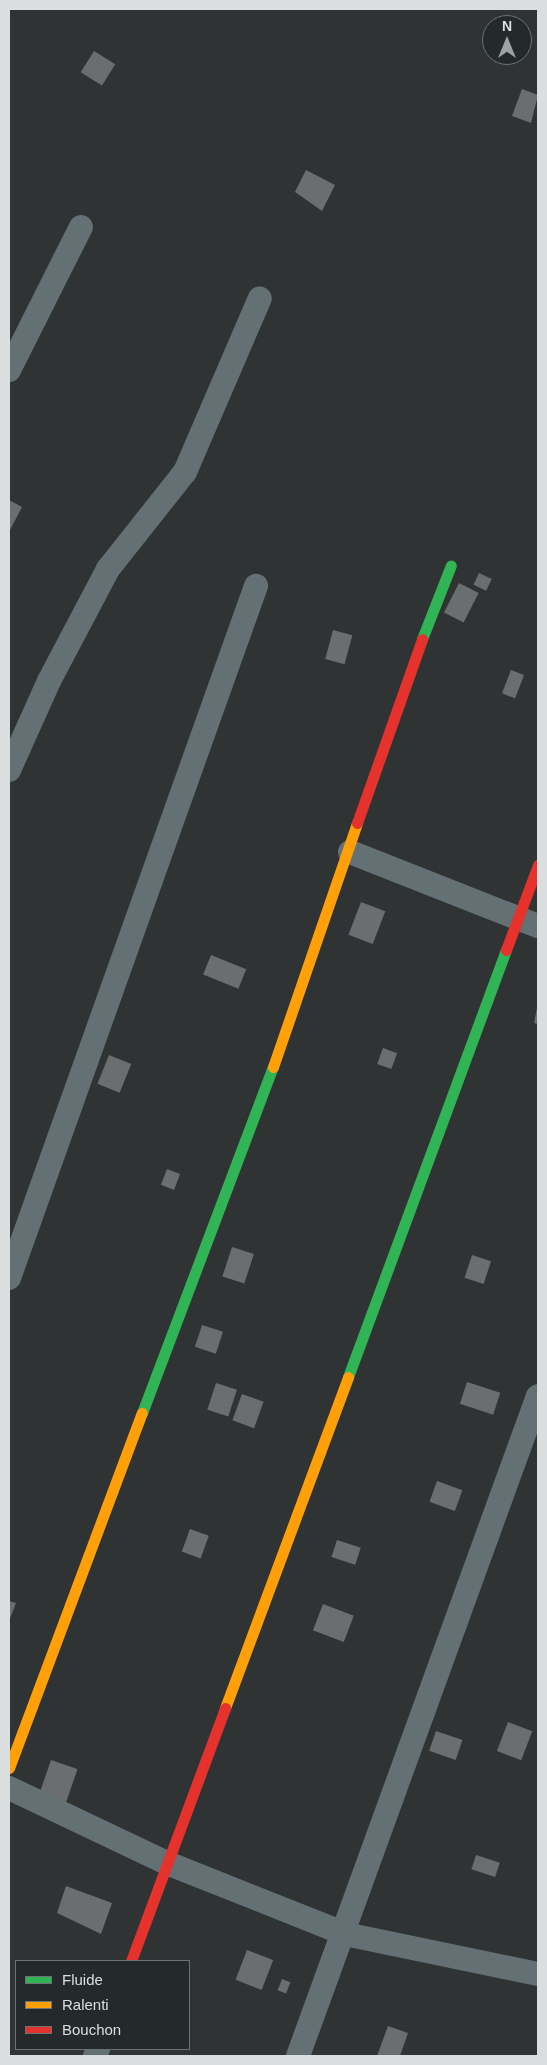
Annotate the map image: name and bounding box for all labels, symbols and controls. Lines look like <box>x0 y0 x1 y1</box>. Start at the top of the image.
north arrow <box>482 15 532 65</box>
text: N <box>502 18 512 34</box>
legend <box>15 1960 190 2050</box>
text: Fluide <box>62 1971 103 1988</box>
text: Ralenti <box>62 1996 109 2013</box>
text: Bouchon <box>62 2021 121 2038</box>

